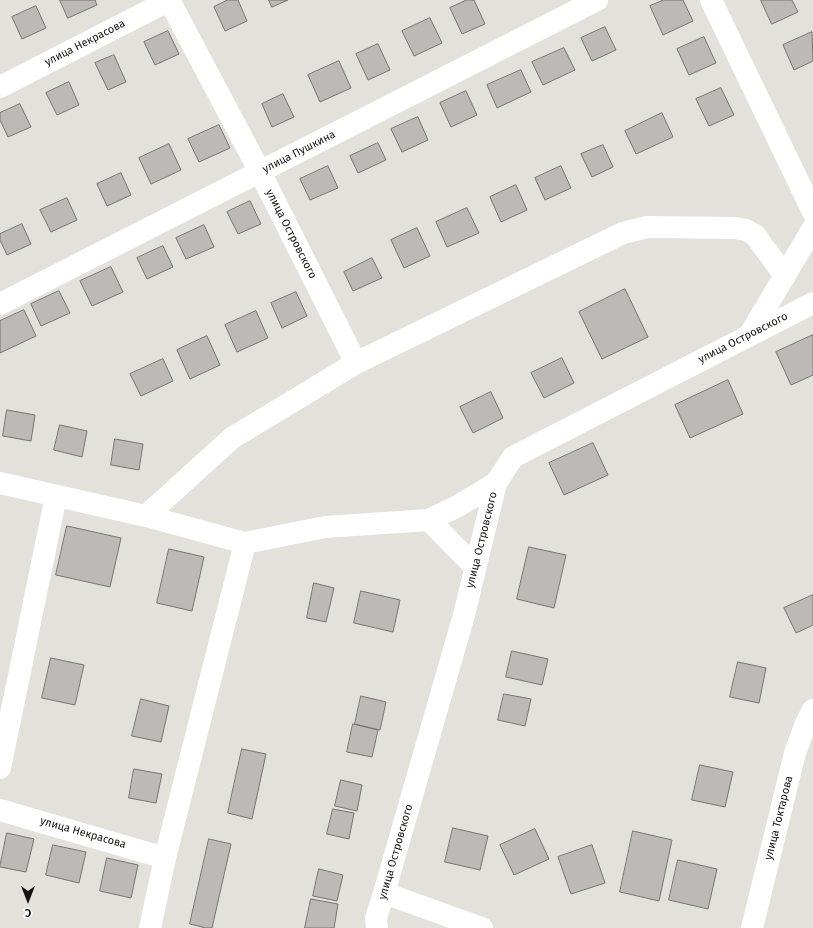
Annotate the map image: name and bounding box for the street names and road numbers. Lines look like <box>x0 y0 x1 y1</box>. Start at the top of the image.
street label: улица Некрасова <box>42 17 128 69</box>
street label: улица Пушкина <box>260 128 338 176</box>
street label: улица Островского <box>263 187 319 281</box>
street label: улица Островского <box>696 310 790 366</box>
street label: улица Островского <box>464 491 500 589</box>
street label: улица Токтарова <box>762 775 796 861</box>
street label: улица Островского <box>376 803 416 901</box>
street label: улица Некрасова <box>39 814 127 852</box>

